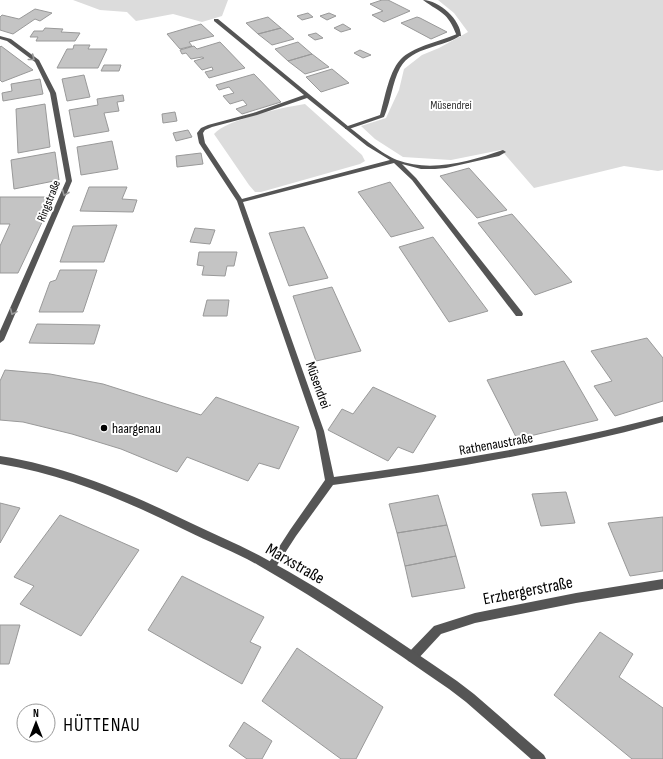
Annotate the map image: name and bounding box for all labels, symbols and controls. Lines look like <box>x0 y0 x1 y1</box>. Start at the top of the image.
one-way arrow <box>28 53 35 60</box>
park label: Müsendrei <box>430 98 472 113</box>
street label: Ringstraße <box>34 178 64 224</box>
one-way arrow <box>62 189 70 197</box>
one-way arrow <box>9 308 17 315</box>
street label: Müsendrei <box>302 359 334 411</box>
place label: haargenau <box>112 420 161 437</box>
marker: haargenau <box>99 423 109 433</box>
street label: Rathenaustraße <box>458 429 534 459</box>
street label: Marxstraße <box>262 539 328 589</box>
street label: Erzbergerstraße <box>481 572 575 609</box>
north arrow <box>16 703 56 743</box>
text: N <box>33 707 39 720</box>
district label: HÜTTENAU <box>63 714 141 737</box>

